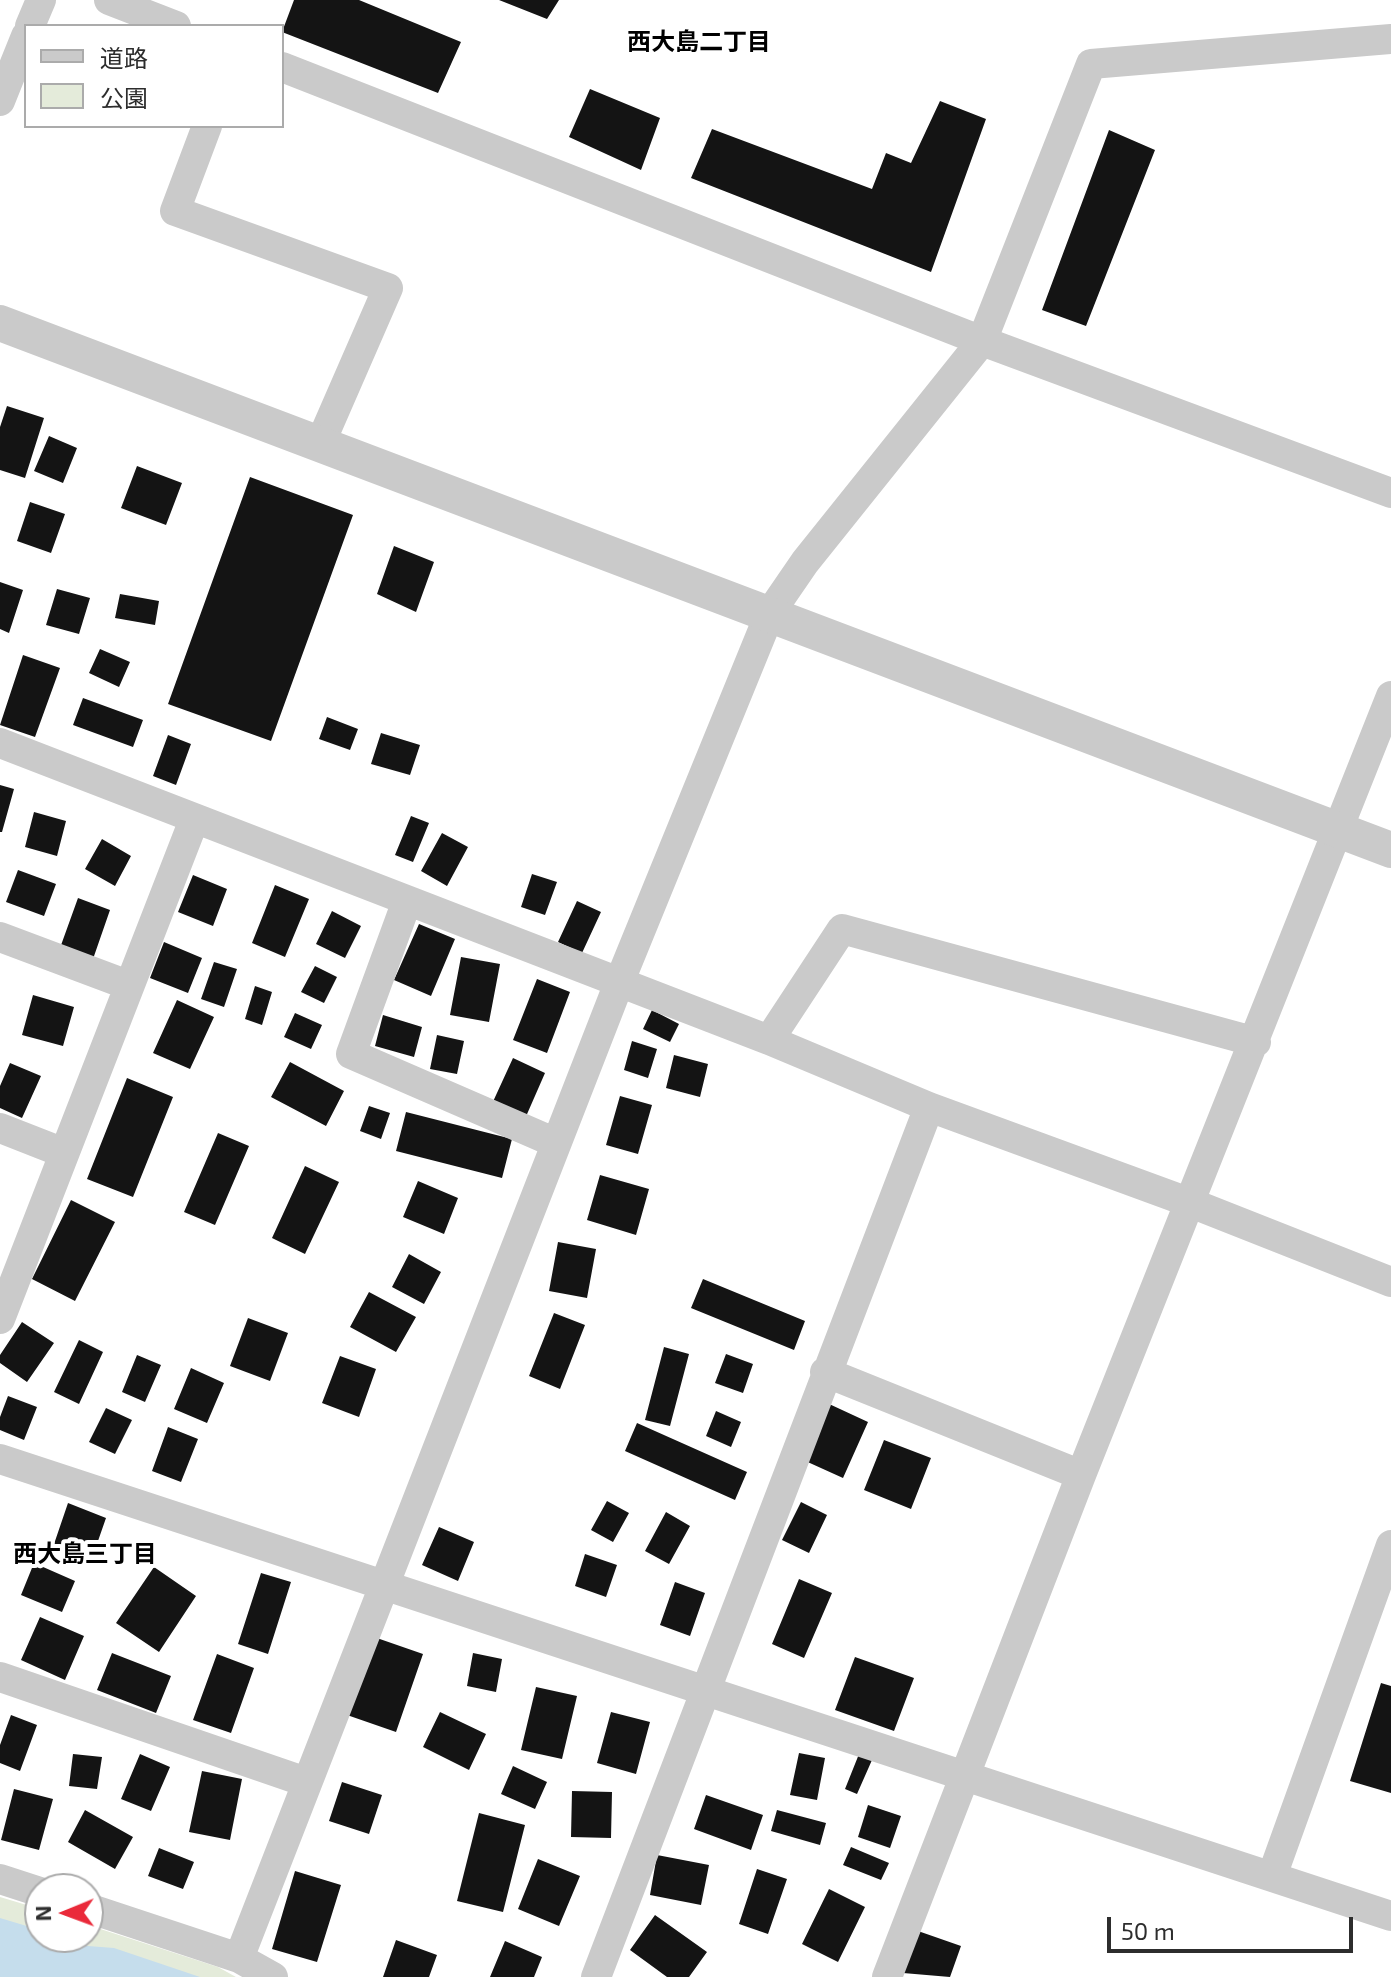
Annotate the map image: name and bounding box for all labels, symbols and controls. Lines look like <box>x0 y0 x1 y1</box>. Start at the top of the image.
legend <box>24 24 284 128</box>
district label: 西大島二丁目 <box>627 28 771 56</box>
text: 道路 <box>100 43 148 72</box>
text: 公園 <box>100 83 148 112</box>
district label: 西大島三丁目 <box>13 1540 157 1568</box>
north arrow <box>24 1873 104 1953</box>
scale bar <box>1111 1901 1357 1951</box>
text: N <box>29 1905 55 1922</box>
text: 50 m <box>1121 1916 1175 1945</box>

